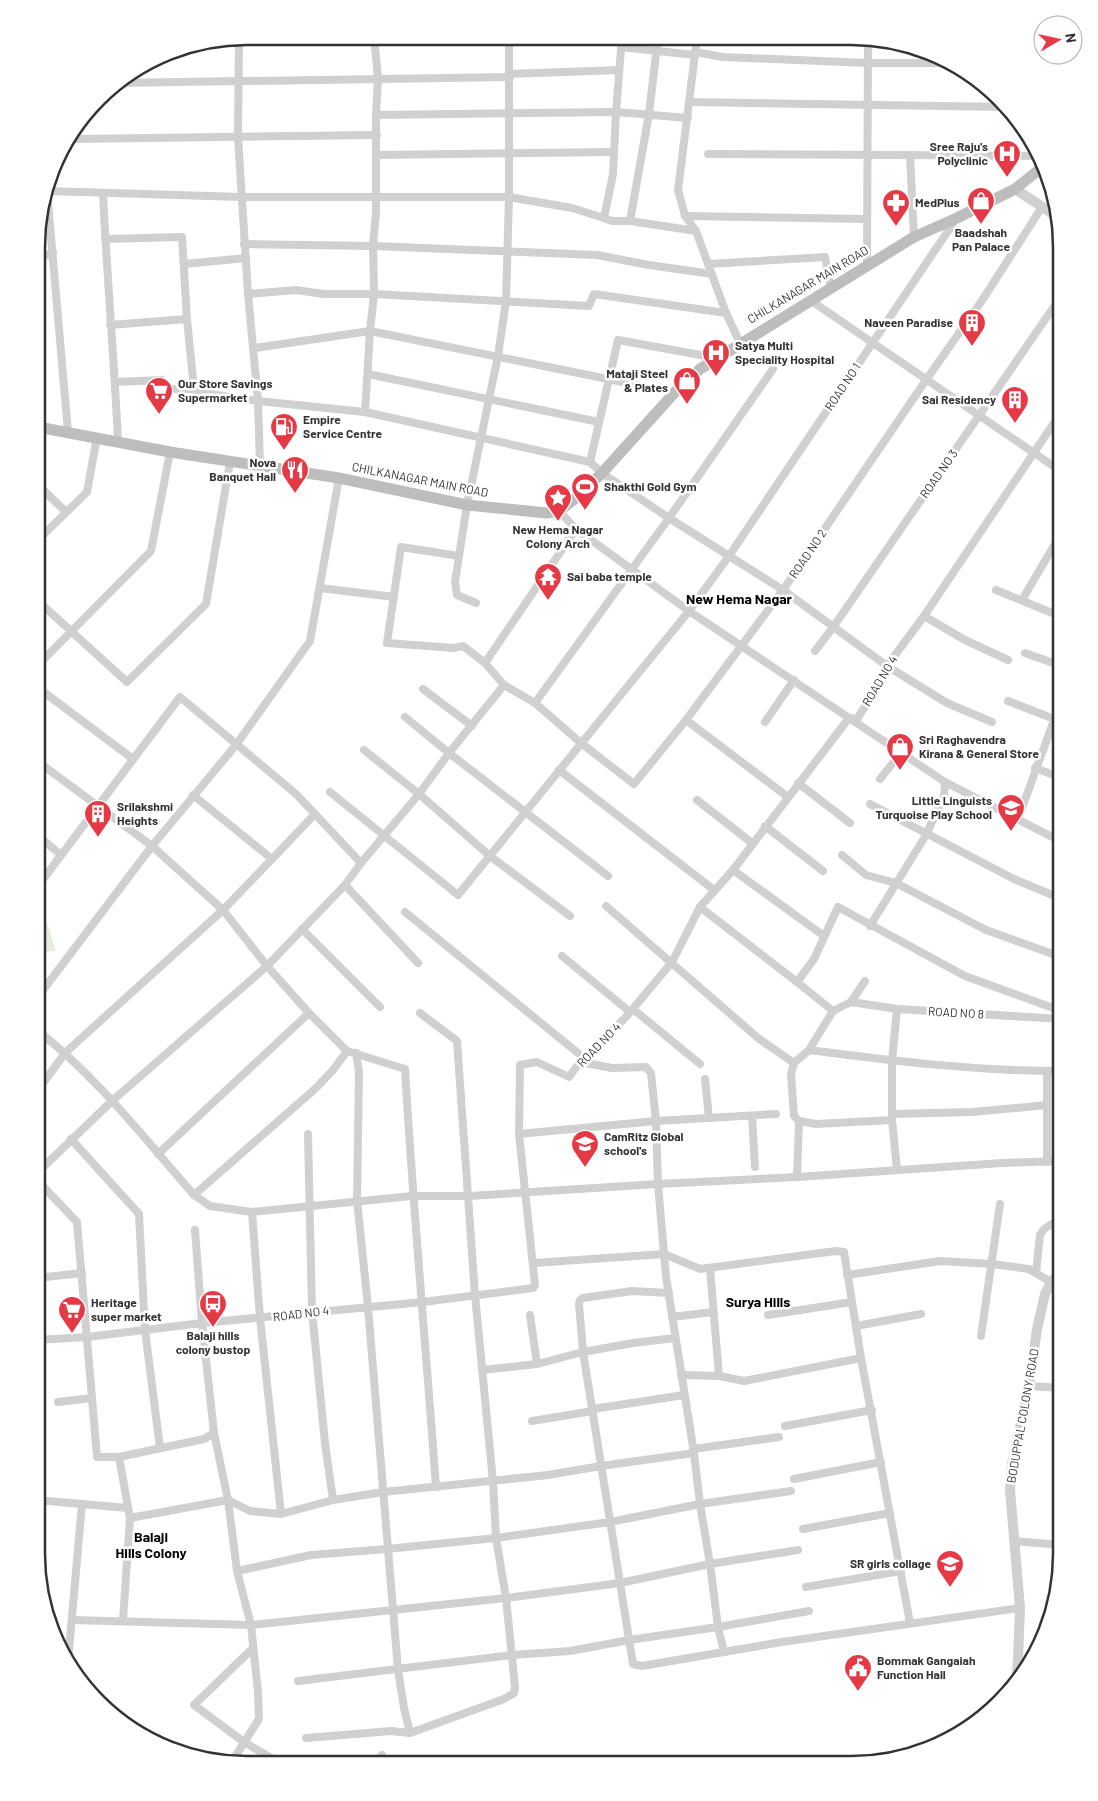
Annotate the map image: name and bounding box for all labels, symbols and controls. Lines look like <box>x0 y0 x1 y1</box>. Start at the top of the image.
north arrow <box>1033 15 1083 65</box>
text: N <box>1062 32 1080 44</box>
place label: Sree Raju's Polyclinic <box>930 139 989 167</box>
hospital icon: Sree Raju's Polyclinic <box>992 139 1022 178</box>
shop icon: Baadshah Pan Palace <box>966 186 996 225</box>
pharmacy icon: MedPlus <box>881 188 911 227</box>
place label: MedPlus <box>915 195 960 209</box>
place label: Baadshah Pan Palace <box>952 225 1010 253</box>
street label: CHILKANAGAR MAIN ROAD <box>744 242 870 326</box>
building icon: Naveen Paradise <box>957 308 987 347</box>
place label: Naveen Paradise <box>864 315 953 329</box>
hospital icon: Satya Multi Speciality Hospital <box>701 338 731 377</box>
place label: Satya Multi Speciality Hospital <box>735 338 834 366</box>
street label: ROAD NO 1 <box>821 360 863 413</box>
place label: Mataji Steel & Plates <box>606 366 668 394</box>
shop icon: Mataji Steel & Plates <box>672 366 702 405</box>
supermarket icon: Our Store Savings Supermarket <box>144 376 174 415</box>
place label: Our Store Savings Supermarket <box>178 376 272 404</box>
building icon: Sai Residency <box>1000 385 1030 424</box>
place label: Sai Residency <box>922 392 996 406</box>
fuel station icon: Empire Service Centre <box>269 412 299 451</box>
place label: Empire Service Centre <box>303 412 382 440</box>
street label: ROAD NO 3 <box>916 446 960 500</box>
place label: Nova Banquet Hall <box>209 455 276 483</box>
restaurant icon: Nova Banquet Hall <box>280 455 310 494</box>
street label: CHILKANAGAR MAIN ROAD <box>351 459 490 499</box>
sports icon: Shakthi Gold Gym <box>570 472 600 511</box>
place label: Shakthi Gold Gym <box>604 479 697 493</box>
place icon: New Hema Nagar Colony Arch <box>543 483 573 522</box>
place label: New Hema Nagar Colony Arch <box>513 522 604 550</box>
street label: ROAD NO 2 <box>786 526 829 581</box>
temple icon: Sai baba temple <box>533 562 563 601</box>
place label: Sai baba temple <box>567 569 652 583</box>
district label: New Hema Nagar <box>686 590 793 607</box>
street label: ROAD NO 4 <box>859 653 900 708</box>
shop icon: Sri Raghavendra Kirana & General Store <box>885 732 915 771</box>
place label: Sri Raghavendra Kirana & General Store <box>919 732 1039 760</box>
place label: Little Linguists Turquoise Play School <box>875 793 992 821</box>
school or university icon: Little Linguists Turquoise Play School <box>996 793 1026 832</box>
building icon: Srilakshmi Heights <box>83 799 113 838</box>
place label: Srilakshmi Heights <box>117 799 173 827</box>
street label: ROAD NO 8 <box>928 1004 984 1020</box>
street label: ROAD NO 4 <box>574 1019 623 1069</box>
school or university icon: CamRitz Global school's <box>570 1129 600 1168</box>
place label: CamRitz Global school's <box>604 1129 684 1157</box>
bus stop icon: Balaji hills colony bustop <box>198 1289 228 1328</box>
district label: Surya Hills <box>726 1293 790 1310</box>
supermarket icon: Heritage super market <box>57 1295 87 1334</box>
place label: Heritage super market <box>91 1295 162 1323</box>
street label: ROAD NO 4 <box>272 1303 330 1323</box>
place label: Balaji hills colony bustop <box>176 1328 251 1356</box>
street label: BODUPPAL COLONY ROAD <box>1003 1347 1041 1484</box>
district label: Balaji Hills Colony <box>116 1528 186 1561</box>
school or university icon: SR girls collage <box>935 1549 965 1588</box>
place label: SR girls collage <box>850 1556 931 1570</box>
public building icon: Bommak Gangaiah Function Hall <box>843 1653 873 1692</box>
place label: Bommak Gangaiah Function Hall <box>877 1653 975 1681</box>

